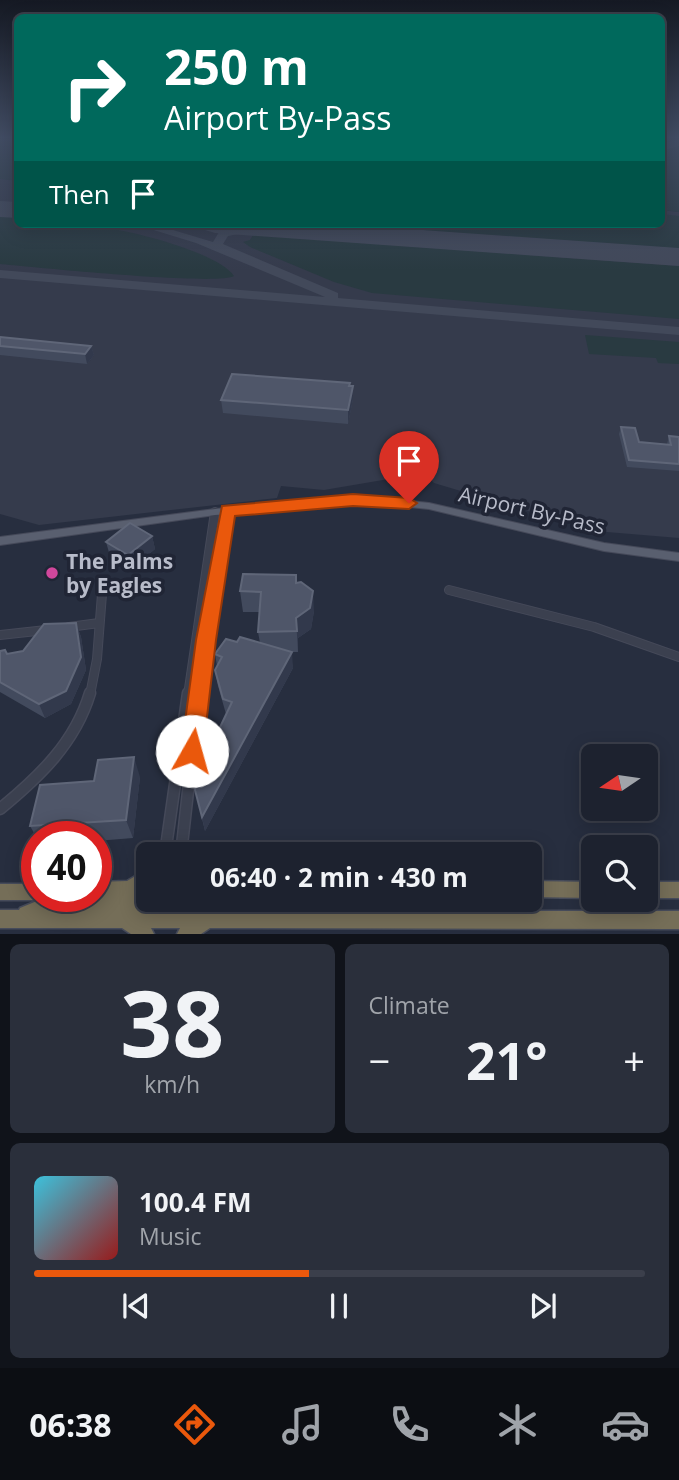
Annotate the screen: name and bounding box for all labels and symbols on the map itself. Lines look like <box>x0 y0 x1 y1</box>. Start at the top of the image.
pin <box>379 431 439 503</box>
street label: Airport By-Pass <box>456 480 608 540</box>
place label: The Palms by Eagles <box>66 547 173 599</box>
marker: The Palms by Eagles <box>44 565 60 581</box>
position arrow <box>155 714 229 788</box>
north arrow <box>581 744 658 821</box>
speed limit sign: 40 <box>21 821 112 912</box>

